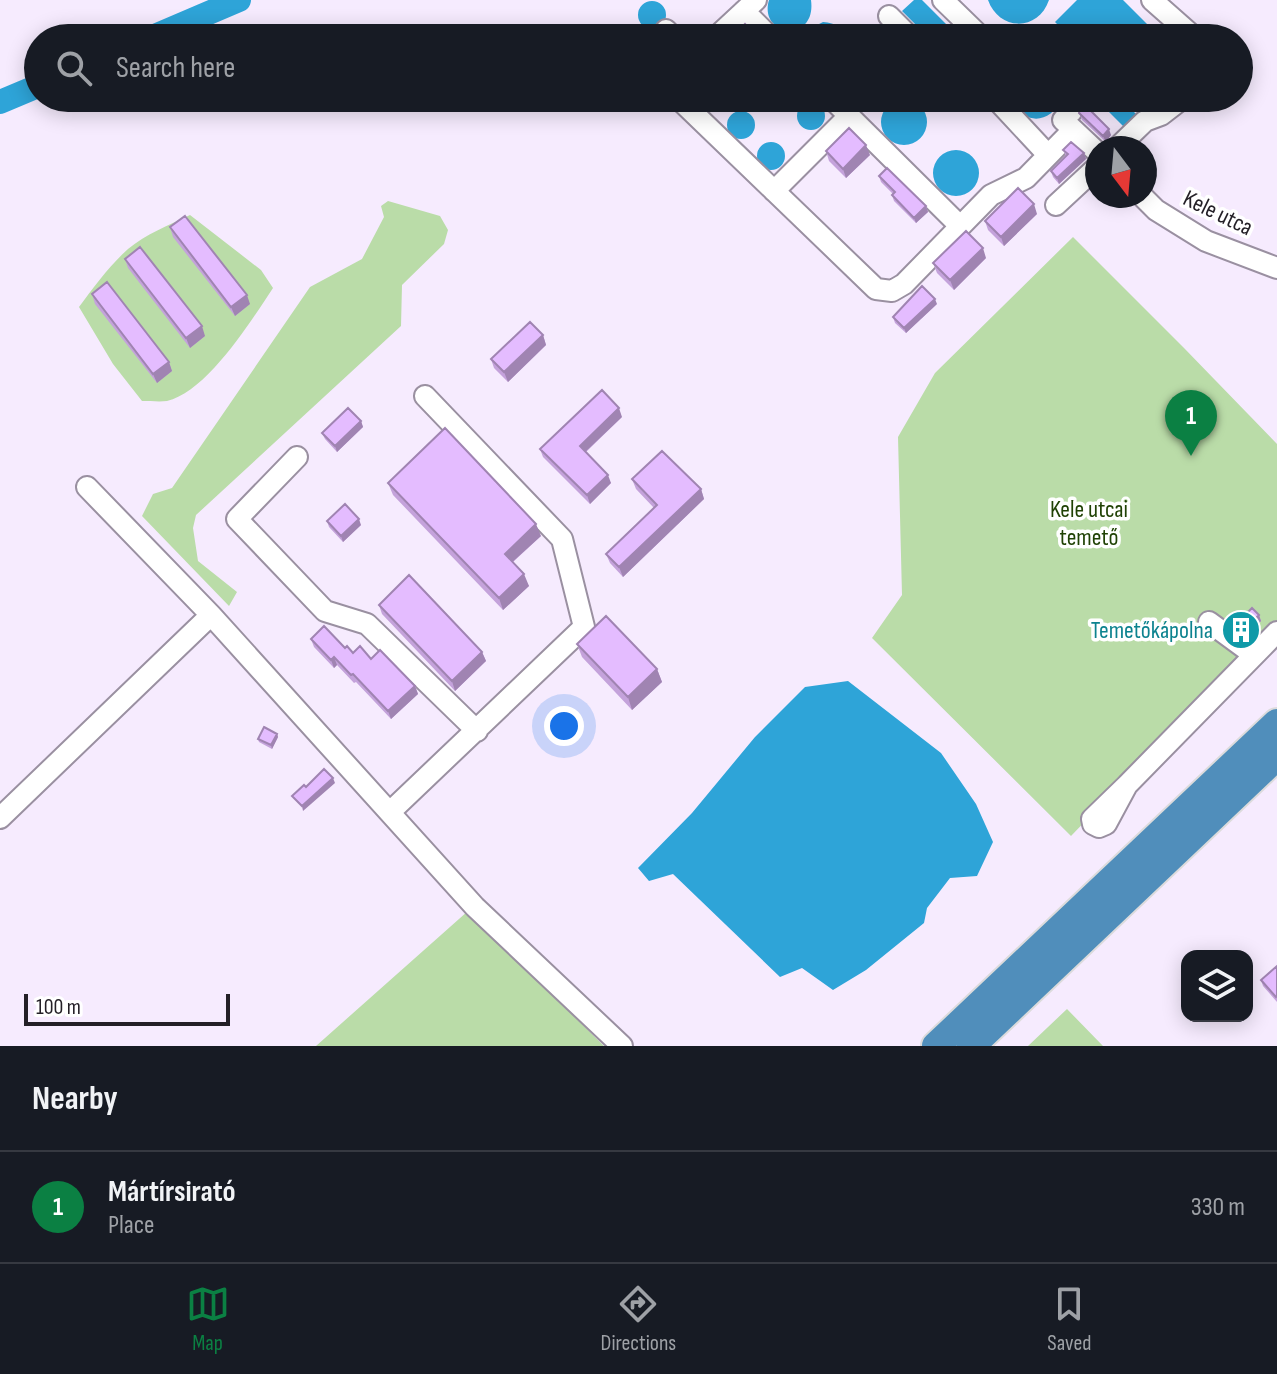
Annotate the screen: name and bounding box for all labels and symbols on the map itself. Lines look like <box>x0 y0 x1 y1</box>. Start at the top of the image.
north arrow <box>1085 136 1157 208</box>
street label: Kele utca <box>1179 184 1257 242</box>
pin: 1 <box>1165 390 1217 456</box>
park label: Kele utcai temető <box>1050 495 1128 552</box>
building icon: Temetőkápolna <box>1220 609 1262 651</box>
place label: Temetőkápolna <box>1091 616 1213 645</box>
your location <box>544 706 584 746</box>
scale bar <box>24 990 230 1026</box>

